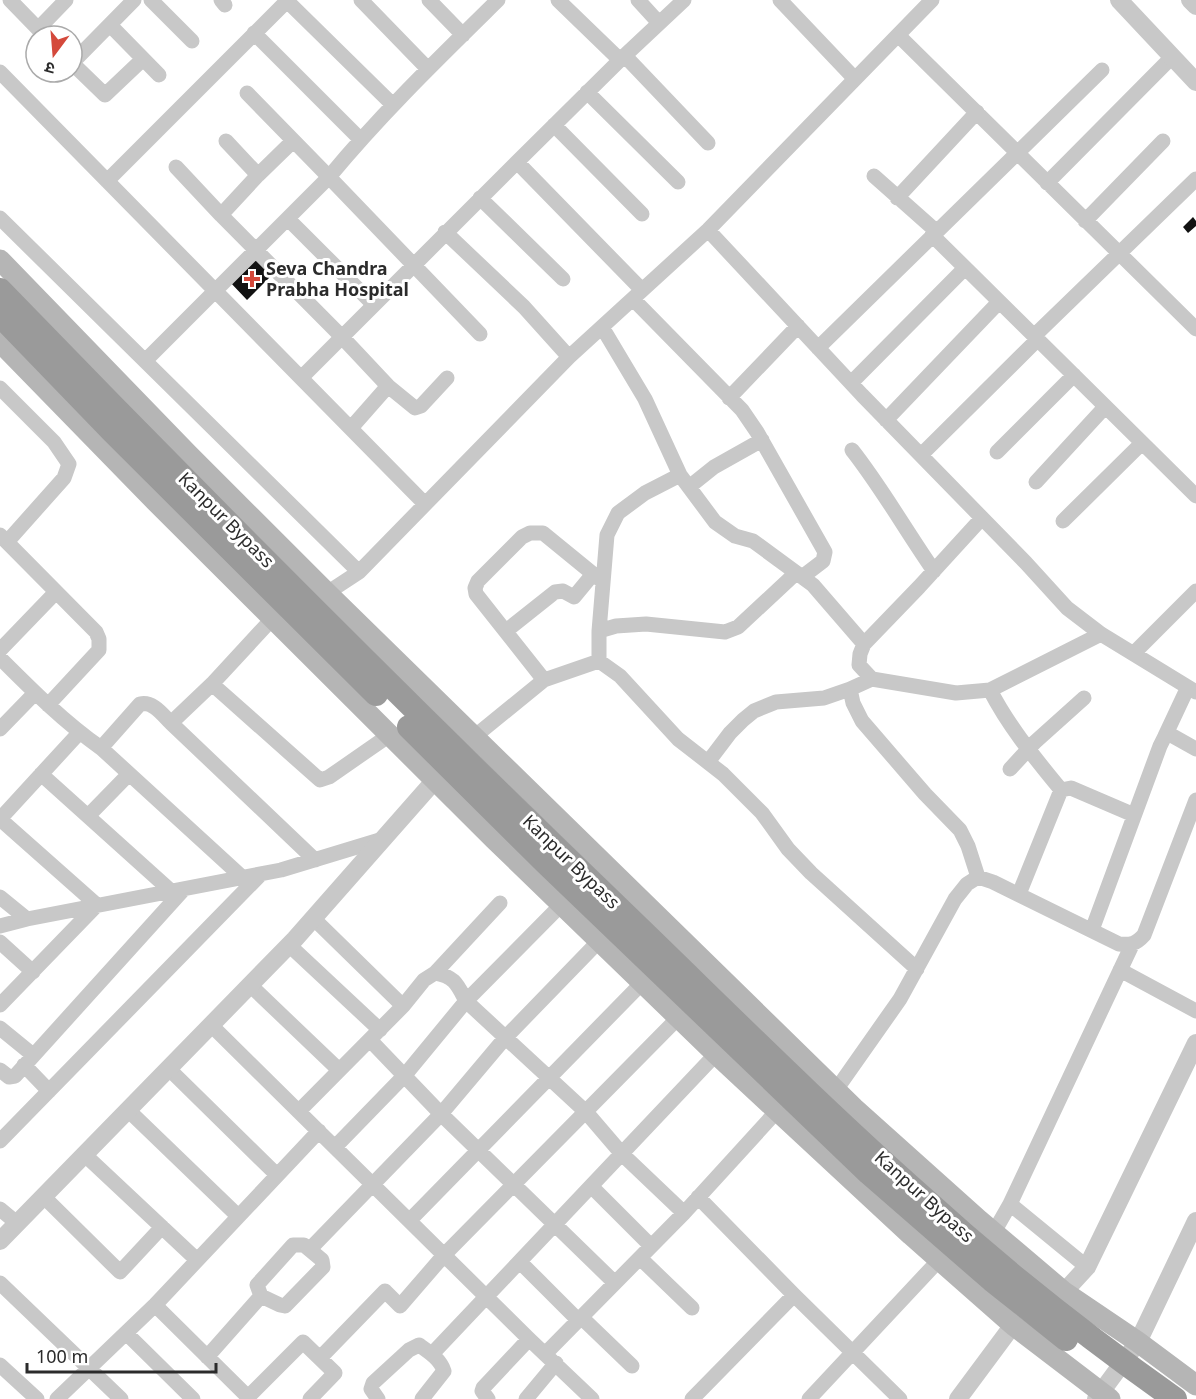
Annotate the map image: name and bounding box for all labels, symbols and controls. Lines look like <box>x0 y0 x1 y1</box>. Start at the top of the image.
north arrow <box>24 24 84 84</box>
text: उ <box>42 56 57 80</box>
place label: Seva Chandra Prabha Hospital <box>266 256 409 301</box>
marker: Seva Chandra Prabha Hospital <box>243 270 261 288</box>
street label: Kanpur Bypass <box>174 466 280 572</box>
street label: Kanpur Bypass <box>518 809 625 914</box>
street label: Kanpur Bypass <box>870 1145 980 1247</box>
scale bar <box>27 1336 216 1374</box>
text: 100 m <box>36 1344 88 1368</box>

